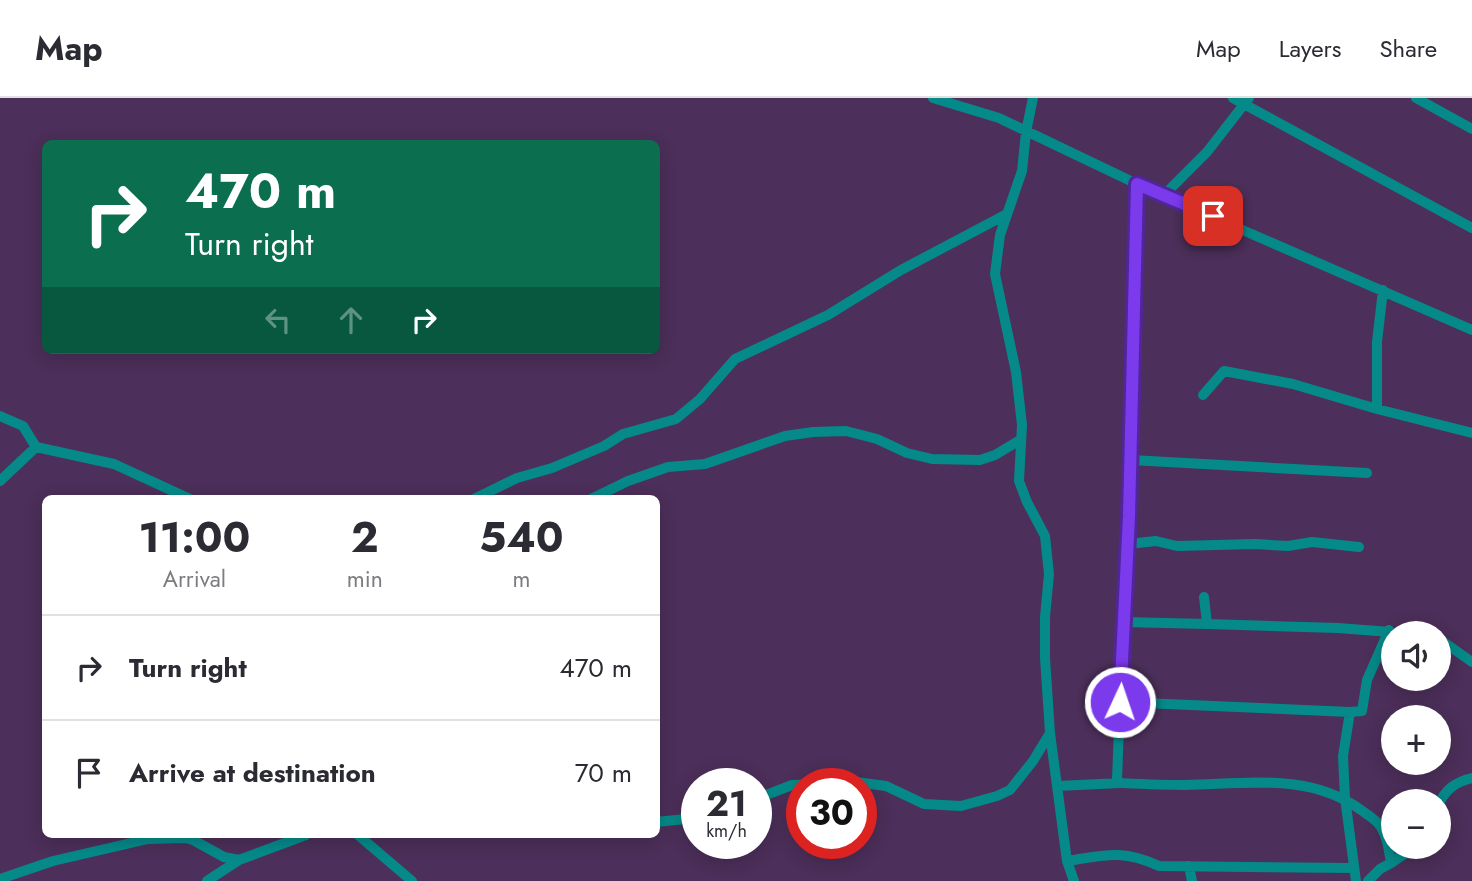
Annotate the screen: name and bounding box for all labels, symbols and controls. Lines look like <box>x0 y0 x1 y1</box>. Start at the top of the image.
text: Map <box>35 25 103 72</box>
text: Map <box>1196 31 1241 66</box>
text: Layers <box>1279 31 1341 66</box>
text: Share <box>1379 31 1437 66</box>
text: 470 m <box>185 156 336 226</box>
icon: right <box>70 168 161 259</box>
pin <box>1183 186 1243 246</box>
icon: arrive <box>1194 197 1232 235</box>
text: Turn right <box>185 221 314 267</box>
icon: left <box>259 301 297 339</box>
icon: ahead <box>332 301 370 339</box>
icon: right <box>405 301 443 339</box>
text: 11:00 <box>138 507 250 568</box>
text: 2 <box>351 507 379 568</box>
text: 540 <box>479 507 564 568</box>
text: Arrival <box>163 562 226 596</box>
text: min <box>347 562 383 596</box>
text: m <box>512 562 530 596</box>
map controls <box>1381 621 1451 859</box>
button: sound <box>1381 621 1451 691</box>
icon: right <box>70 649 108 687</box>
text: Turn right <box>129 649 247 687</box>
text: 470 m <box>560 649 632 687</box>
position arrow <box>1083 665 1157 739</box>
button: + <box>1381 705 1451 775</box>
icon: arrive <box>70 754 108 792</box>
text: Arrive at destination <box>129 754 376 792</box>
text: 70 m <box>575 754 632 792</box>
speed limit sign: 30 <box>786 768 877 859</box>
text: 21 <box>706 779 747 829</box>
button: − <box>1381 789 1451 859</box>
text: km/h <box>706 818 747 844</box>

